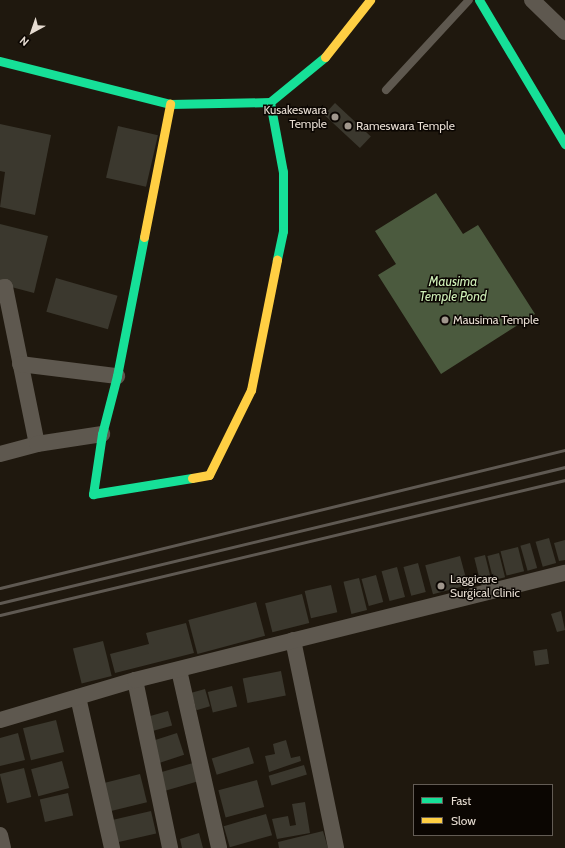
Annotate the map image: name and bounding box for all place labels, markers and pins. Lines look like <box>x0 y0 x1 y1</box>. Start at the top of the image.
place label: Kusakeswara Temple <box>263 103 327 131</box>
marker: Kusakeswara Temple <box>330 112 340 122</box>
place label: Rameswara Temple <box>356 119 455 133</box>
marker: Rameswara Temple <box>343 121 353 131</box>
place label: Mausima Temple <box>453 313 539 327</box>
marker: Mausima Temple <box>440 315 450 325</box>
place label: Laggicare Surgical Clinic <box>450 572 520 600</box>
marker: Laggicare Surgical Clinic <box>435 580 447 592</box>

